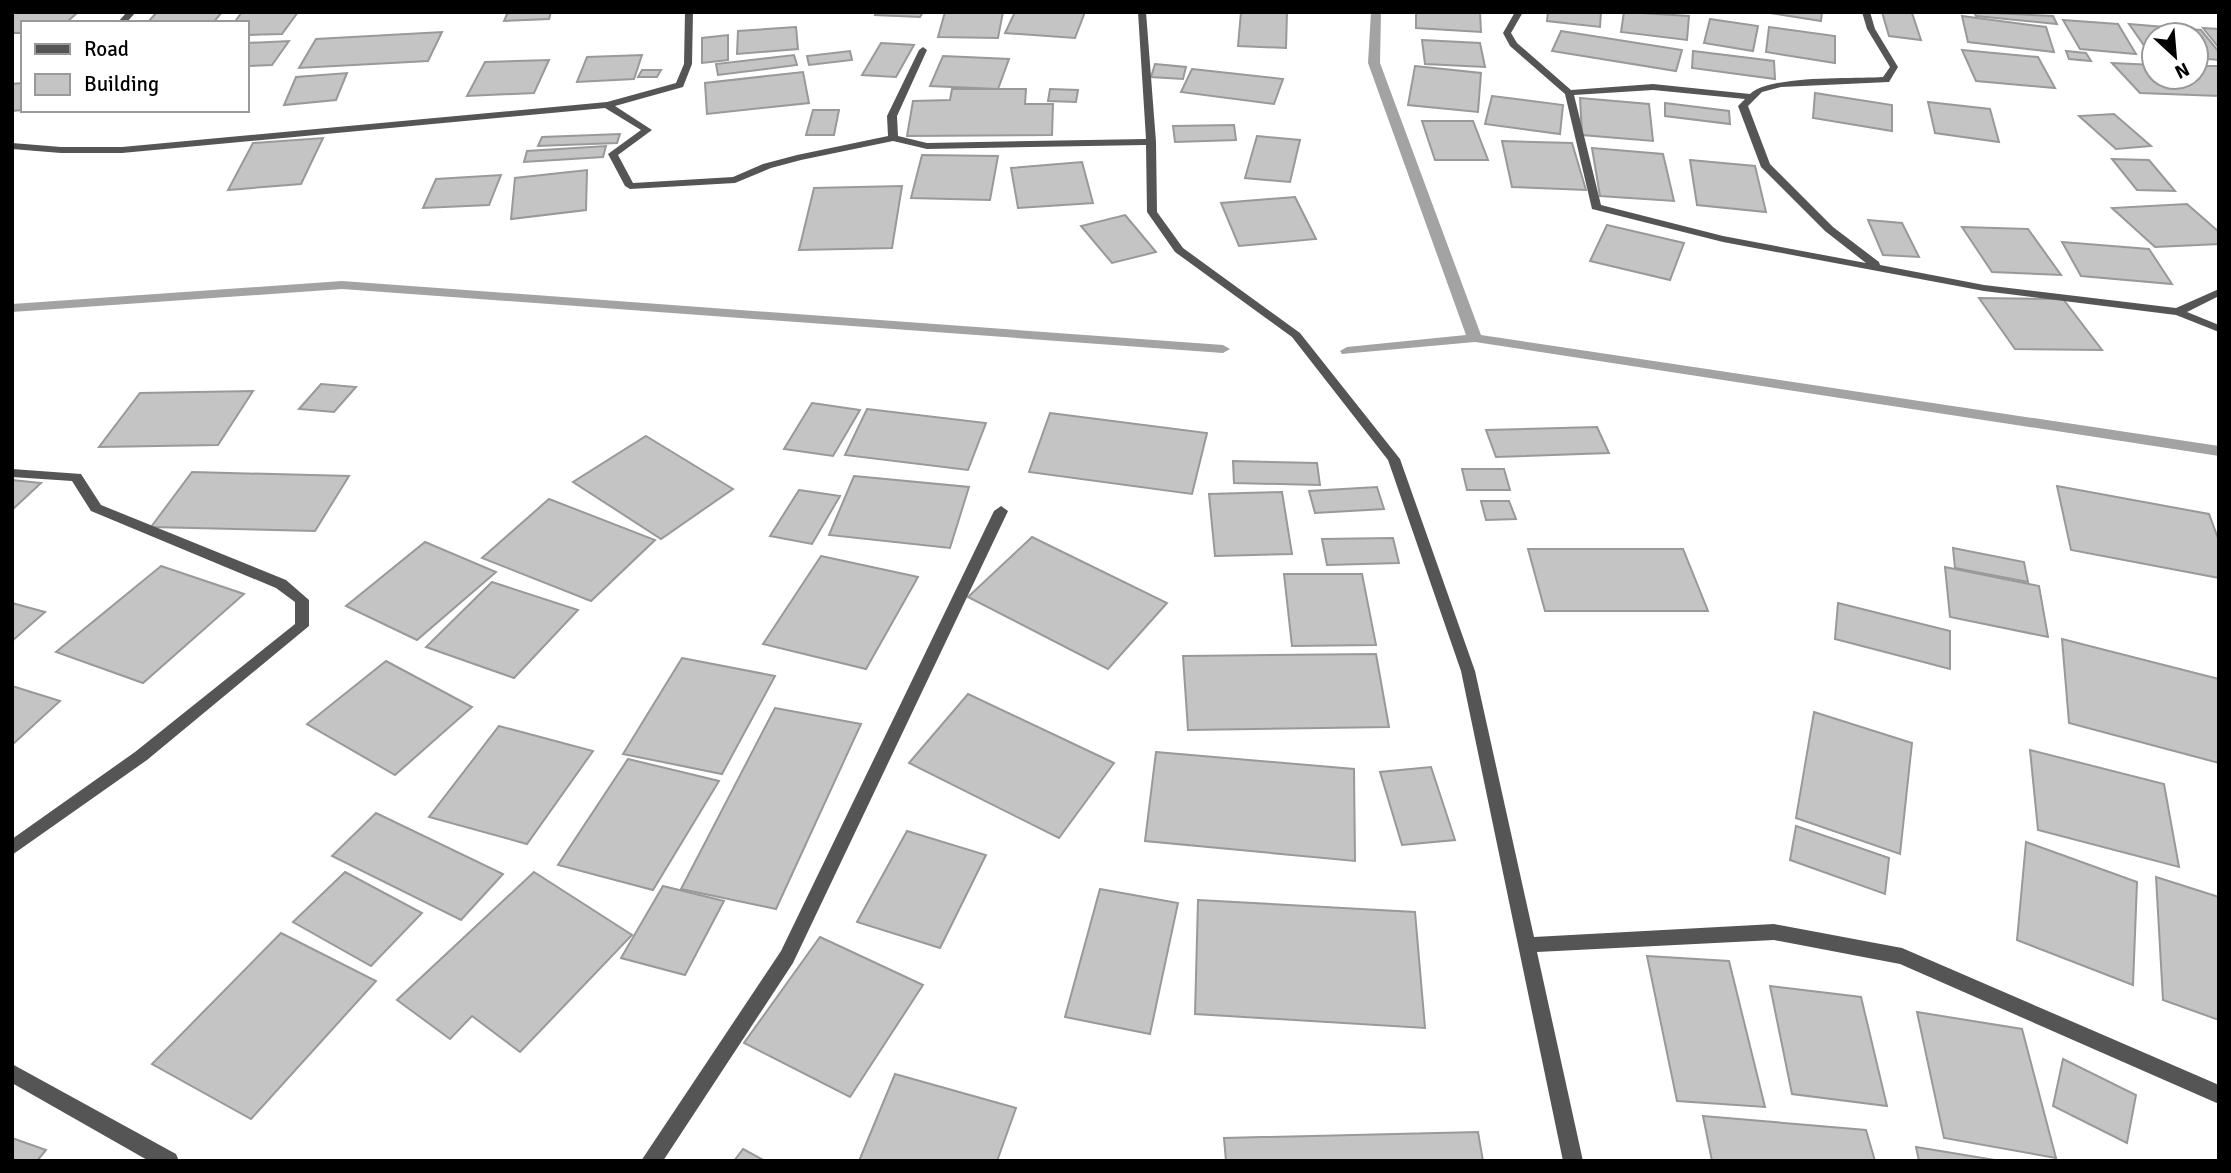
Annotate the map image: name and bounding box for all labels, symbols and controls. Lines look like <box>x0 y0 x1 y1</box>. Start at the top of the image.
legend <box>21 21 248 112</box>
north arrow <box>2140 21 2210 91</box>
text: Road <box>84 36 129 62</box>
text: N <box>2171 57 2193 84</box>
text: Building <box>84 71 159 97</box>

